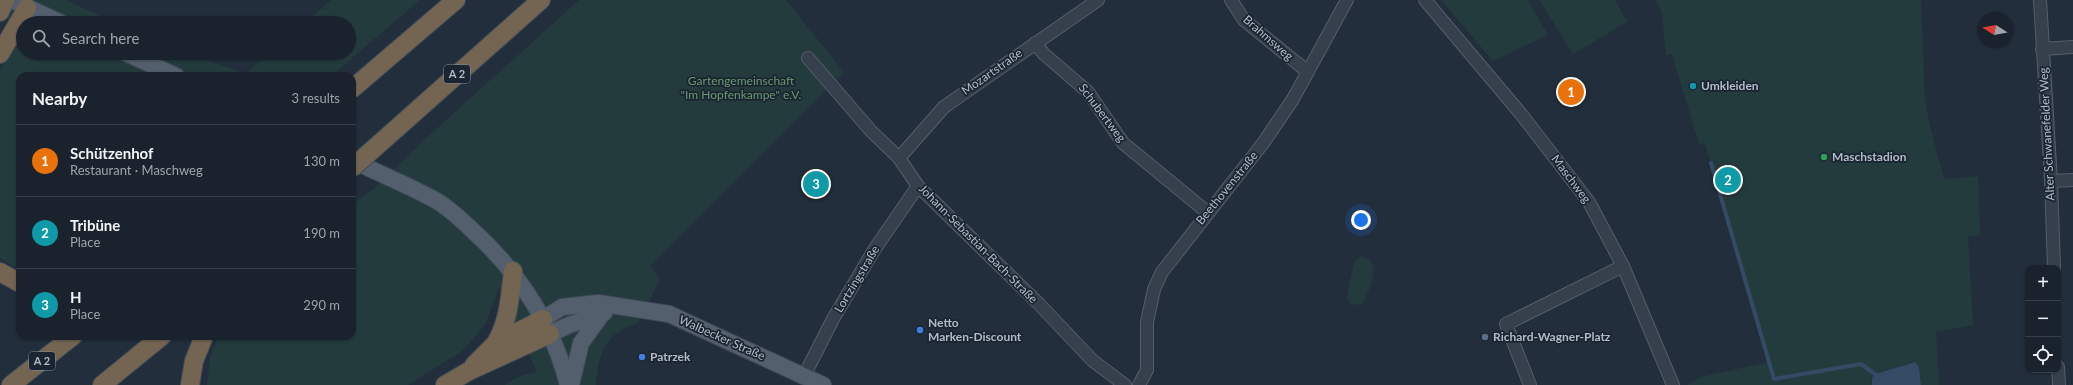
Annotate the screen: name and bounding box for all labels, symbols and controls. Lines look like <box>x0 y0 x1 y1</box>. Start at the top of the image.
street label: Brahmsweg <box>1240 12 1296 63</box>
north arrow <box>1977 12 2013 48</box>
search box <box>16 16 356 60</box>
icon: search <box>30 27 52 49</box>
text: Search here <box>62 29 139 47</box>
street label: Mozartstraße <box>958 45 1025 98</box>
road number: A 2 <box>444 65 470 83</box>
street label: Alter Schwanefelder Weg <box>2036 67 2057 201</box>
park label: Gartengemeinschaft "Im Hopfenkampe" e.V. <box>681 73 802 102</box>
pin: 1 <box>1558 77 1584 107</box>
place label: Umkleiden <box>1701 78 1759 93</box>
street label: Schubertweg <box>1076 81 1129 145</box>
marker: Umkleiden <box>1688 81 1698 91</box>
text: Nearby <box>32 88 87 109</box>
text: 3 results <box>292 90 340 106</box>
text: Schützenhof <box>70 144 153 162</box>
street label: Beethovenstraße <box>1192 148 1261 227</box>
place label: Maschstadion <box>1832 149 1907 164</box>
street label: Maschweg <box>1548 152 1594 206</box>
marker: Maschstadion <box>1819 152 1829 162</box>
text: 1 <box>41 153 49 169</box>
text: 130 m <box>303 153 340 169</box>
text: Restaurant · Maschweg <box>70 162 203 178</box>
pin: 2 <box>1715 165 1741 195</box>
pin: 3 <box>803 169 829 199</box>
street label: Johann-Sebastian-Bach-Straße <box>916 181 1041 306</box>
your location <box>1351 210 1371 230</box>
text: Tribüne <box>70 216 120 234</box>
text: 2 <box>41 225 49 241</box>
text: 190 m <box>303 225 340 241</box>
text: Place <box>70 234 100 250</box>
street label: Lortzingstraße <box>831 243 882 315</box>
map controls <box>2025 265 2061 373</box>
button: + <box>2025 265 2061 301</box>
text: H <box>70 288 82 306</box>
text: 3 <box>41 297 49 313</box>
text: 290 m <box>303 297 340 313</box>
button: − <box>2025 301 2061 337</box>
text: Place <box>70 306 100 322</box>
street label: Walbecker Straße <box>677 312 768 363</box>
place label: Netto Marken-Discount <box>928 315 1022 344</box>
marker: Netto Marken-Discount <box>915 325 925 335</box>
place label: Richard-Wagner-Platz <box>1493 329 1611 344</box>
marker: Richard-Wagner-Platz <box>1480 332 1490 342</box>
button: locate <box>2025 337 2061 373</box>
place label: Patrzek <box>650 349 691 364</box>
road number: A 2 <box>29 352 55 370</box>
marker: Patrzek <box>637 352 647 362</box>

